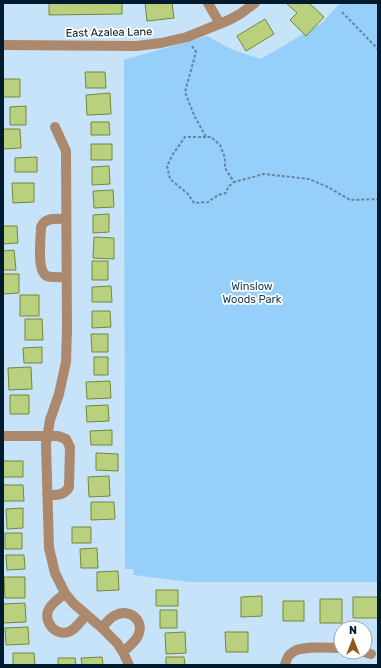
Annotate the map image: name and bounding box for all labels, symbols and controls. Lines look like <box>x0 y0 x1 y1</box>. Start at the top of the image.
street label: East Azalea Lane <box>66 25 153 40</box>
park label: Winslow Woods Park <box>223 280 282 306</box>
north arrow <box>333 620 373 660</box>
text: N <box>349 624 357 637</box>

